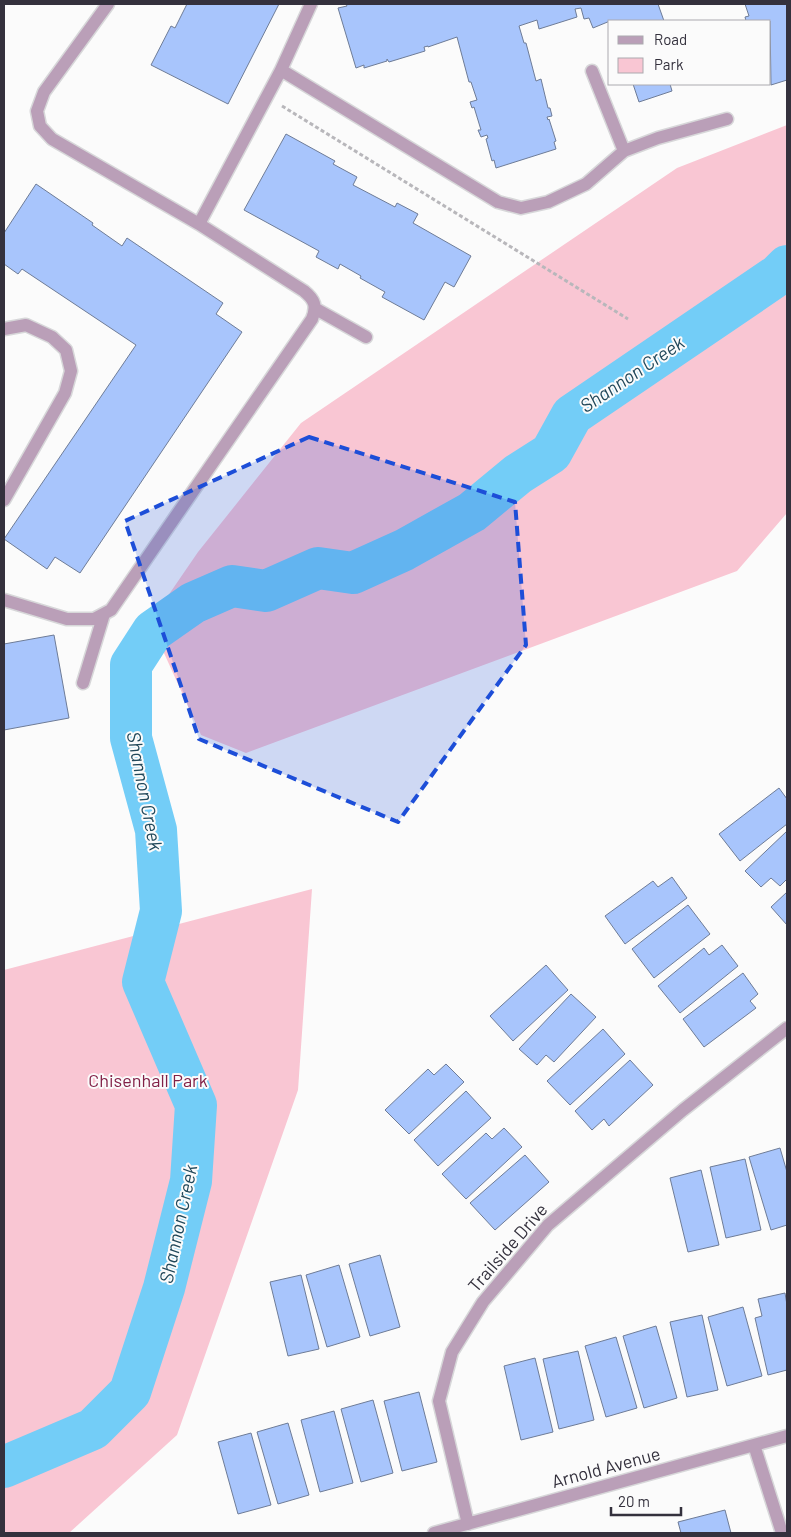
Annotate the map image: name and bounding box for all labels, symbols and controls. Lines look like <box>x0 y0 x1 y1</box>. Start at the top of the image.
legend <box>608 20 771 85</box>
text: Road <box>654 30 687 48</box>
text: Park <box>654 55 684 73</box>
water label: Shannon Creek <box>575 330 689 417</box>
water label: Shannon Creek <box>123 729 168 853</box>
park label: Chisenhall Park <box>88 1069 208 1091</box>
water label: Shannon Creek <box>154 1162 201 1285</box>
street label: Trailside Drive <box>463 1199 552 1296</box>
street label: Arnold Avenue <box>549 1442 663 1492</box>
scale bar <box>611 1484 681 1516</box>
text: 20 m <box>618 1492 650 1510</box>

